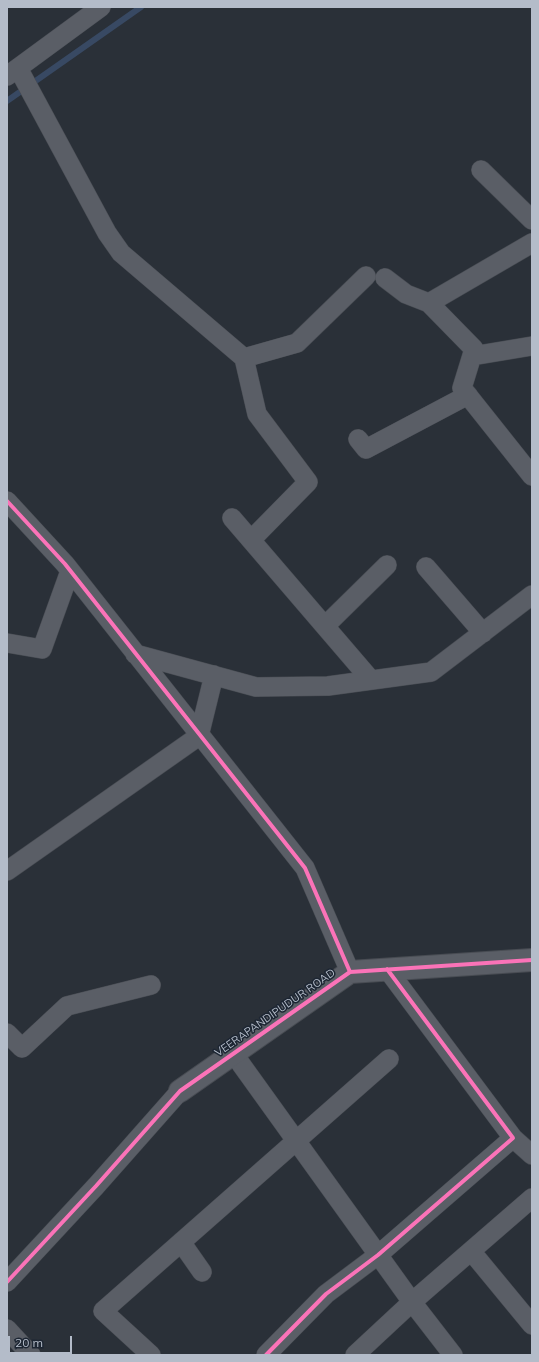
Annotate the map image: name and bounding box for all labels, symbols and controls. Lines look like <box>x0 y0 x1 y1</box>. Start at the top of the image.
street label: VEERAPANDIPUDUR ROAD <box>212 966 338 1060</box>
scale bar <box>10 1328 74 1354</box>
text: 20 m <box>15 1335 43 1350</box>

